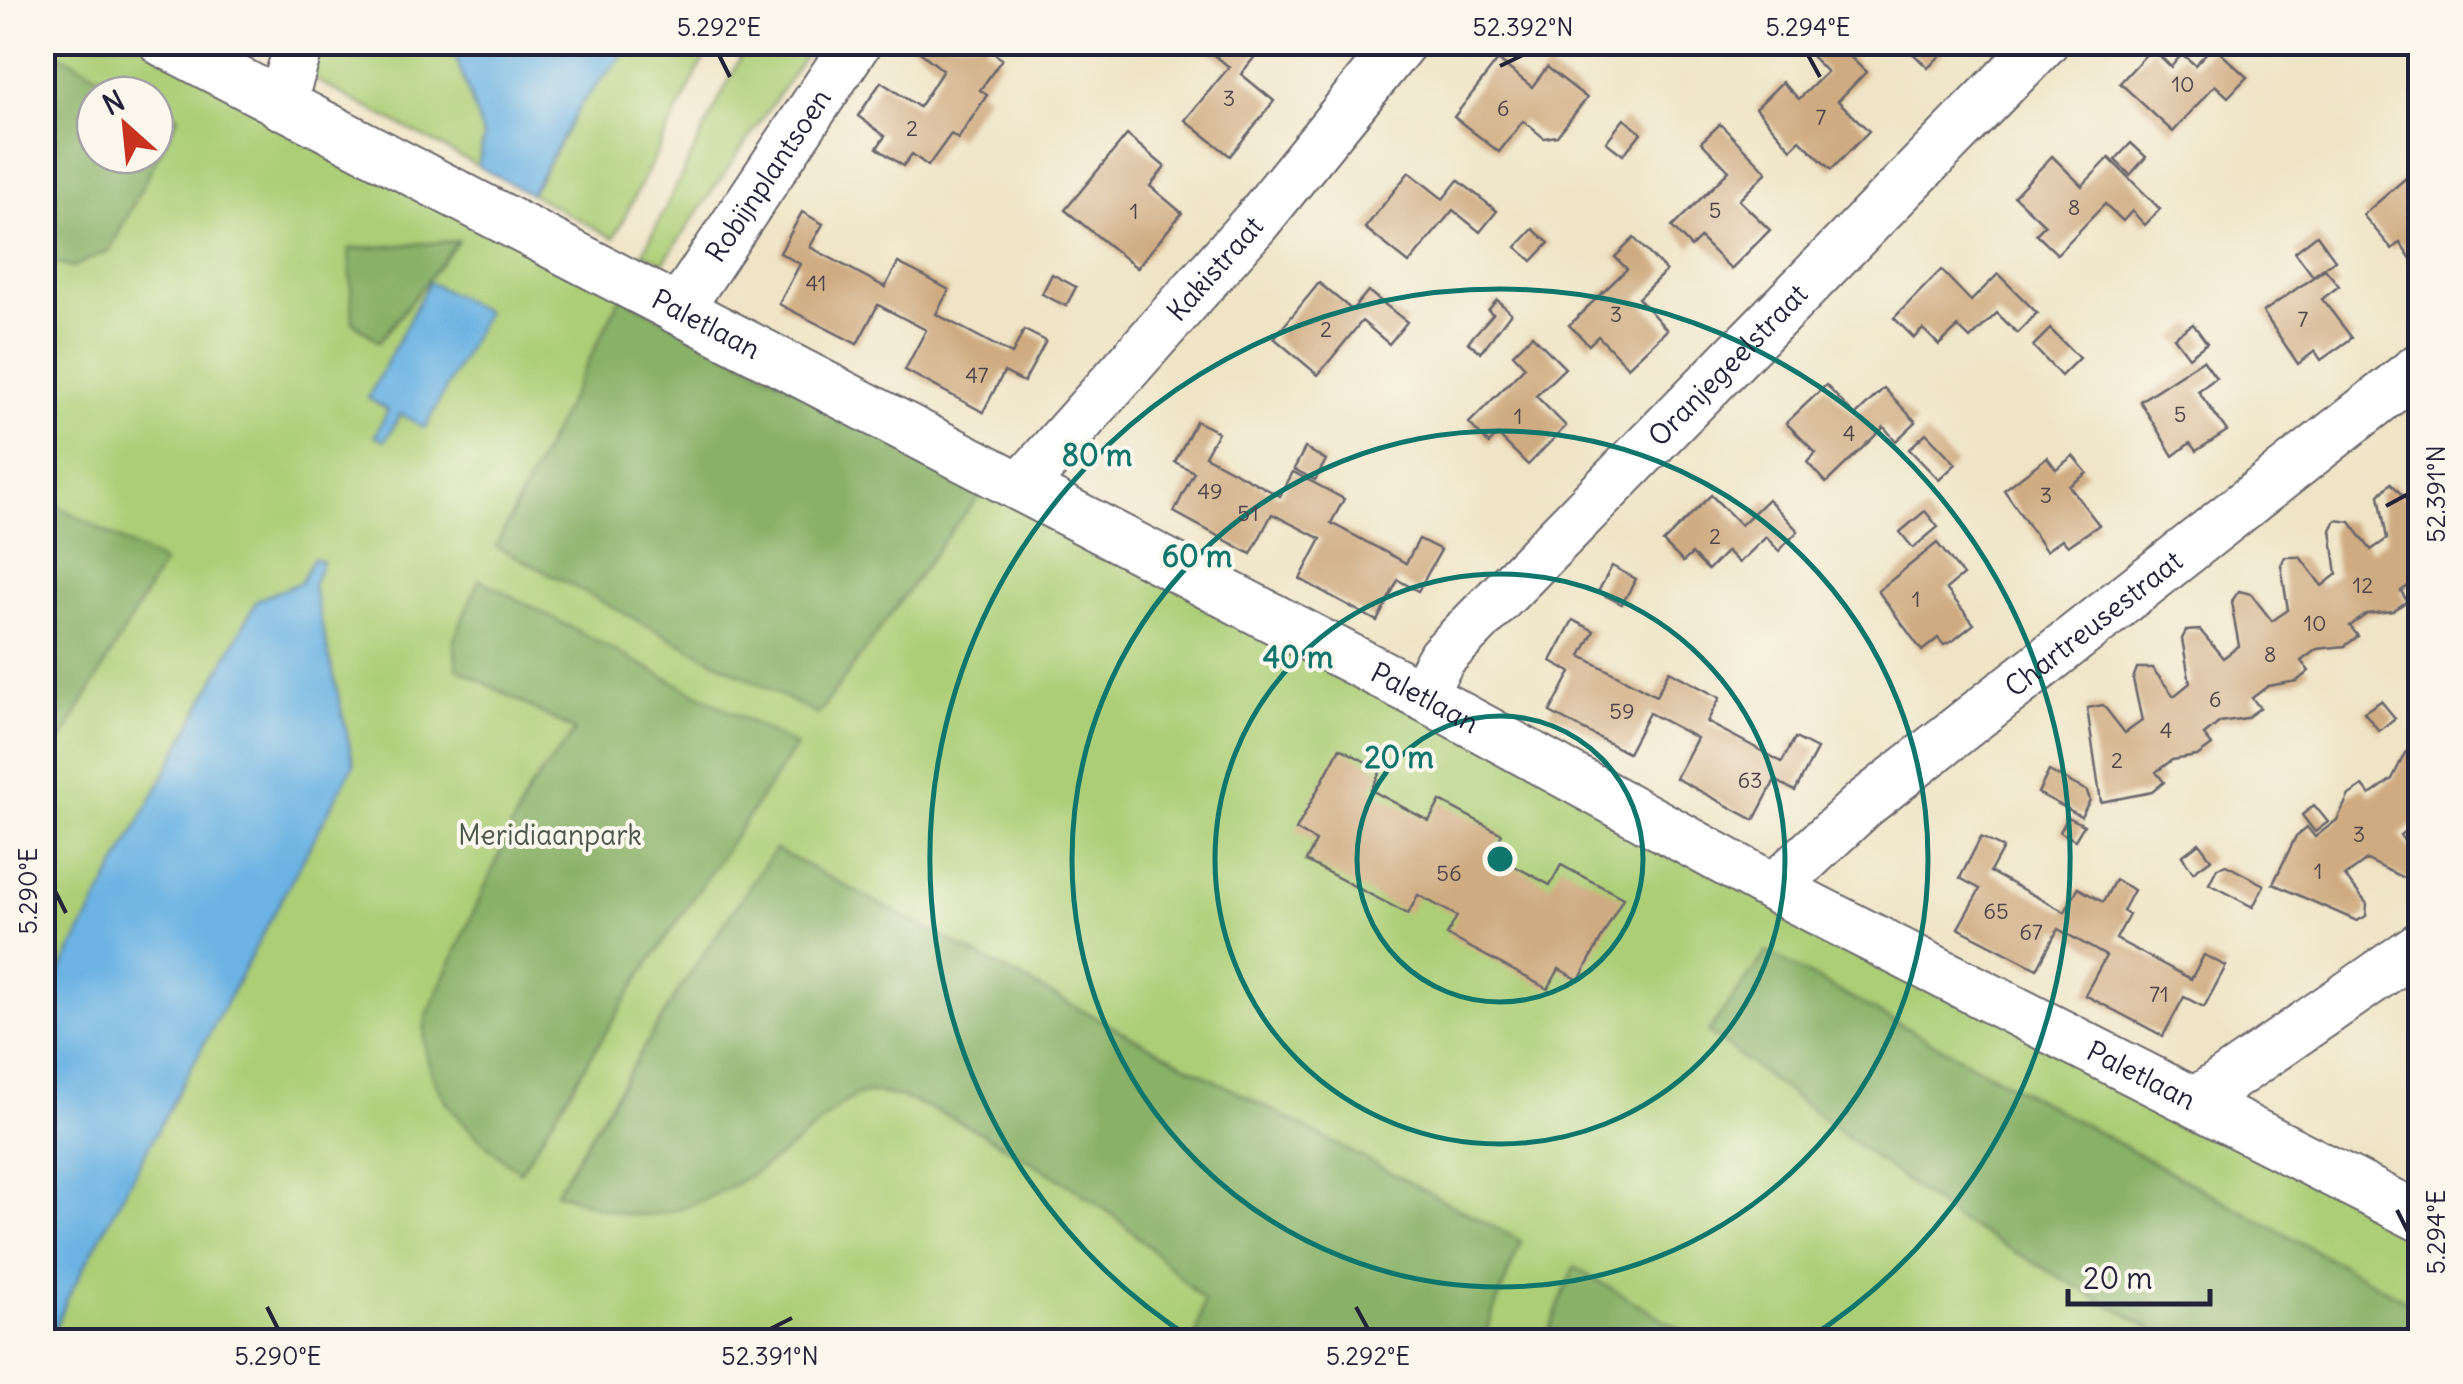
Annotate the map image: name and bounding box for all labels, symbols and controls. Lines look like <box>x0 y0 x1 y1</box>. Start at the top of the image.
text: 5.292°E <box>677 11 761 43</box>
text: 52.392°N <box>1472 11 1574 43</box>
text: 5.294°E <box>1765 11 1851 43</box>
house number: 10 <box>2171 70 2195 98</box>
north arrow <box>75 75 175 175</box>
text: N <box>97 82 130 123</box>
street label: Robijnplantsoen <box>697 82 839 269</box>
house number: 3 <box>1223 84 1235 112</box>
house number: 6 <box>1497 94 1509 122</box>
house number: 7 <box>1816 103 1827 131</box>
house number: 2 <box>906 114 918 142</box>
house number: 8 <box>2068 193 2080 221</box>
house number: 5 <box>1709 196 1721 224</box>
house number: 1 <box>1130 197 1138 225</box>
street label: Kakistraat <box>1159 209 1271 328</box>
house number: 41 <box>805 269 827 297</box>
street label: Oranjegeelstraat <box>1640 276 1815 454</box>
street label: Paletlaan <box>646 281 767 367</box>
house number: 3 <box>1610 300 1622 328</box>
house number: 7 <box>2298 305 2309 333</box>
house number: 2 <box>1320 315 1332 343</box>
house number: 47 <box>965 361 989 389</box>
house number: 5 <box>2174 400 2186 428</box>
house number: 1 <box>1514 402 1522 430</box>
house number: 4 <box>1843 419 1855 447</box>
text: 80 m <box>1062 436 1132 474</box>
text: 52.391°N <box>2420 445 2452 543</box>
house number: 49 <box>1197 477 1223 505</box>
house number: 3 <box>2040 481 2052 509</box>
house number: 51 <box>1237 499 1259 527</box>
house number: 2 <box>1709 522 1721 550</box>
text: 60 m <box>1162 537 1232 575</box>
street label: Chartreusestraat <box>1997 543 2190 705</box>
house number: 12 <box>2353 571 2373 599</box>
house number: 1 <box>1912 585 1920 613</box>
house number: 10 <box>2303 609 2327 637</box>
text: 40 m <box>1263 638 1333 676</box>
house number: 8 <box>2264 640 2276 668</box>
street label: Paletlaan <box>1365 654 1485 741</box>
house number: 6 <box>2209 685 2221 713</box>
house number: 59 <box>1609 697 1635 725</box>
house number: 4 <box>2160 716 2172 744</box>
text: 20 m <box>1364 738 1434 776</box>
house number: 2 <box>2111 746 2123 774</box>
house number: 63 <box>1737 766 1763 794</box>
park label: Meridiaanpark <box>458 817 642 853</box>
house number: 3 <box>2353 820 2365 848</box>
centre of rings <box>1482 841 1518 877</box>
text: 5.290°E <box>12 847 44 935</box>
house number: 1 <box>2314 857 2322 885</box>
house number: 56 <box>1436 859 1462 887</box>
house number: 65 <box>1983 897 2009 925</box>
house number: 67 <box>2019 918 2043 946</box>
house number: 71 <box>2149 980 2169 1008</box>
street label: Paletlaan <box>2081 1032 2202 1118</box>
text: 5.294°E <box>2420 1189 2452 1275</box>
scale bar <box>2068 1244 2210 1306</box>
text: 20 m <box>2083 1259 2153 1297</box>
text: 5.290°E <box>234 1340 322 1372</box>
text: 52.391°N <box>721 1340 819 1372</box>
text: 5.292°E <box>1326 1340 1410 1372</box>

